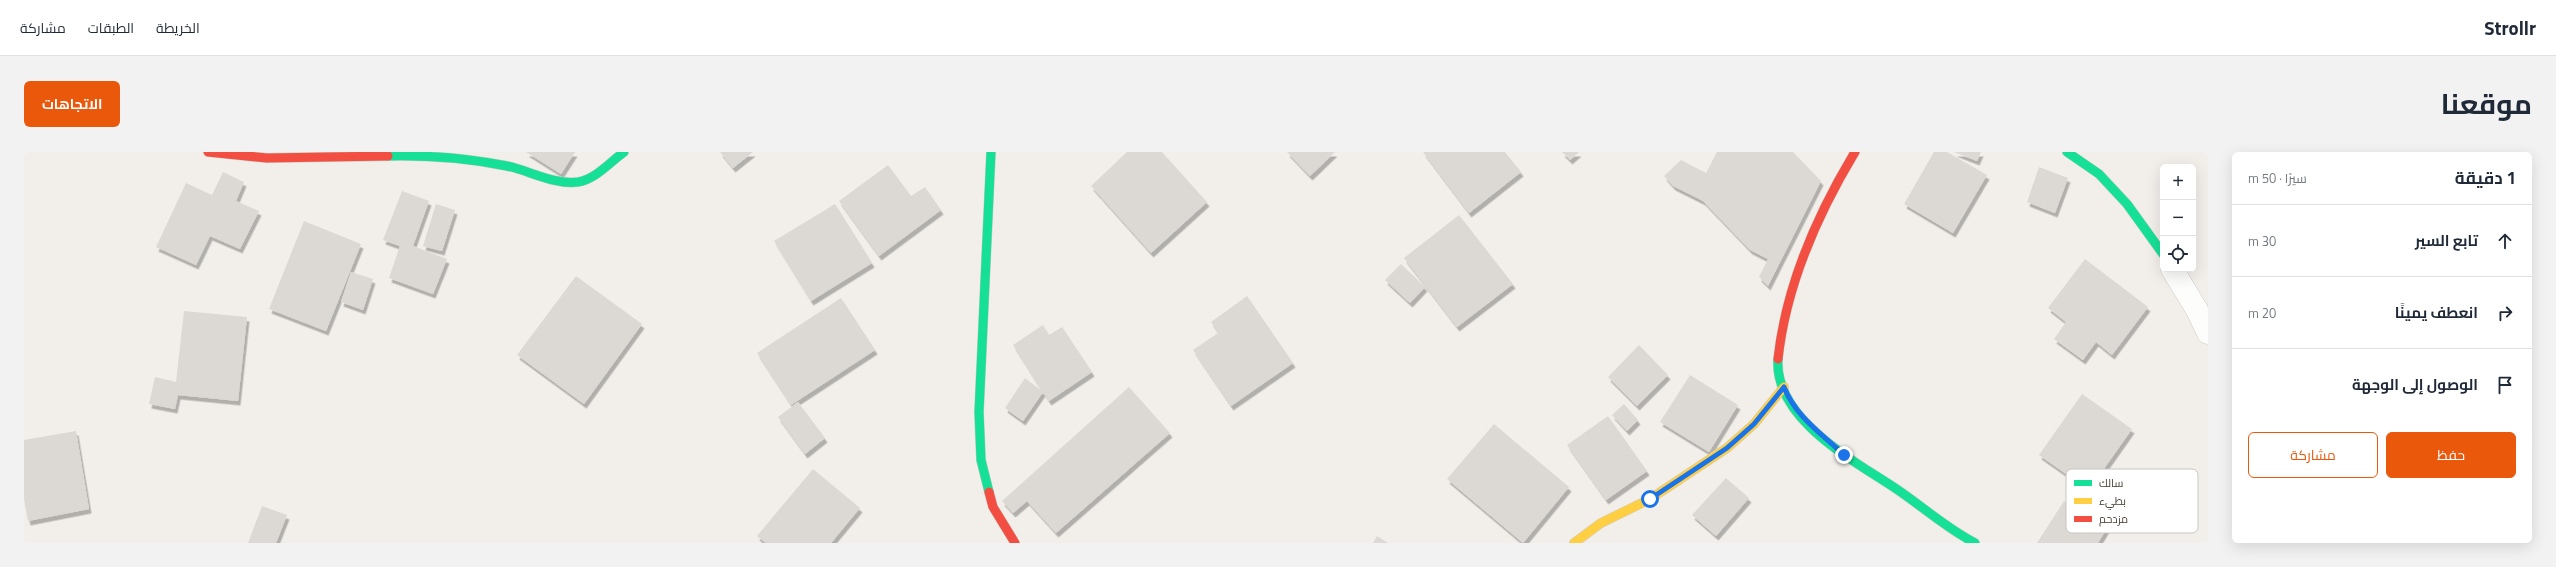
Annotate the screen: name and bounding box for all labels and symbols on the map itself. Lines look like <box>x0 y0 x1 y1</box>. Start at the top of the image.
route end <box>1835 446 1853 464</box>
legend <box>2066 469 2198 533</box>
text: سالك <box>2099 475 2123 491</box>
route start <box>1641 490 1659 508</box>
text: بطيء <box>2099 493 2126 510</box>
text: مزدحم <box>2099 511 2128 527</box>

